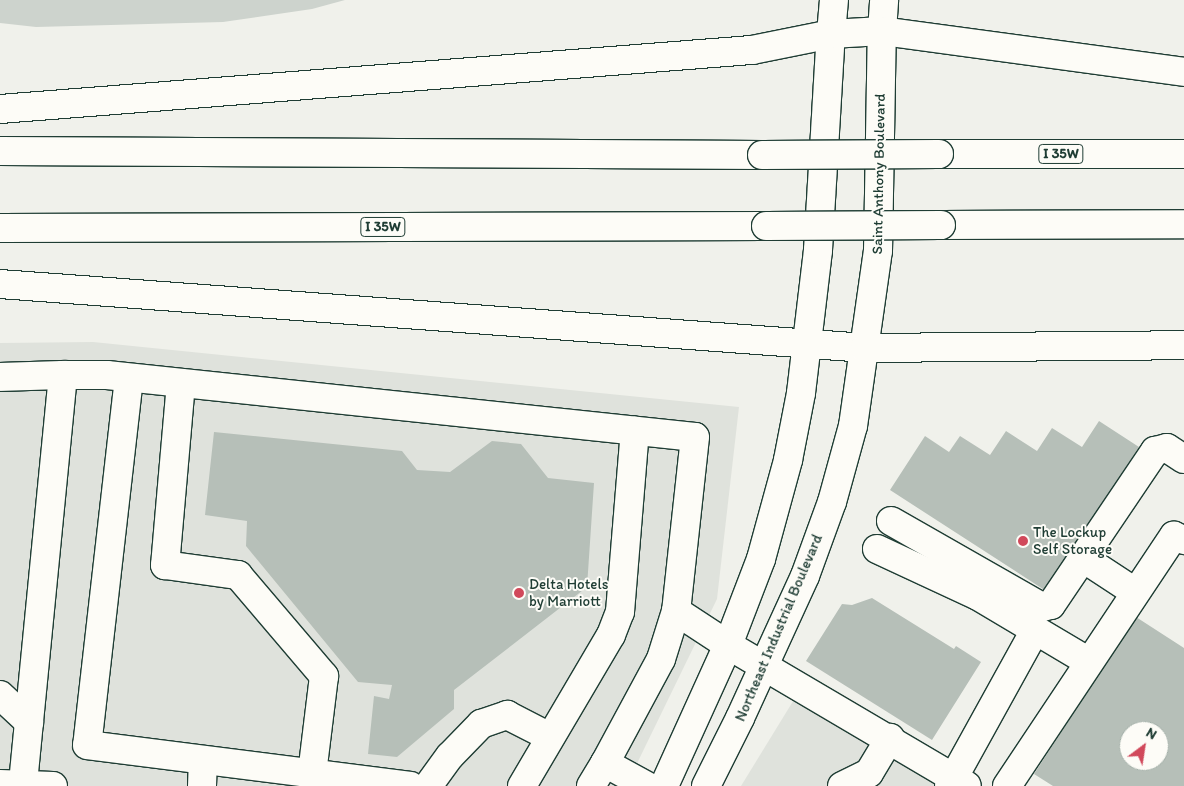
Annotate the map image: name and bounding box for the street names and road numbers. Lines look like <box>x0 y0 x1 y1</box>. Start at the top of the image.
street label: Saint Anthony Boulevard <box>869 93 889 255</box>
road number: I 35W <box>1037 142 1085 166</box>
road number: I 35W <box>359 216 407 238</box>
street label: Northeast Industrial Boulevard <box>731 532 827 724</box>

